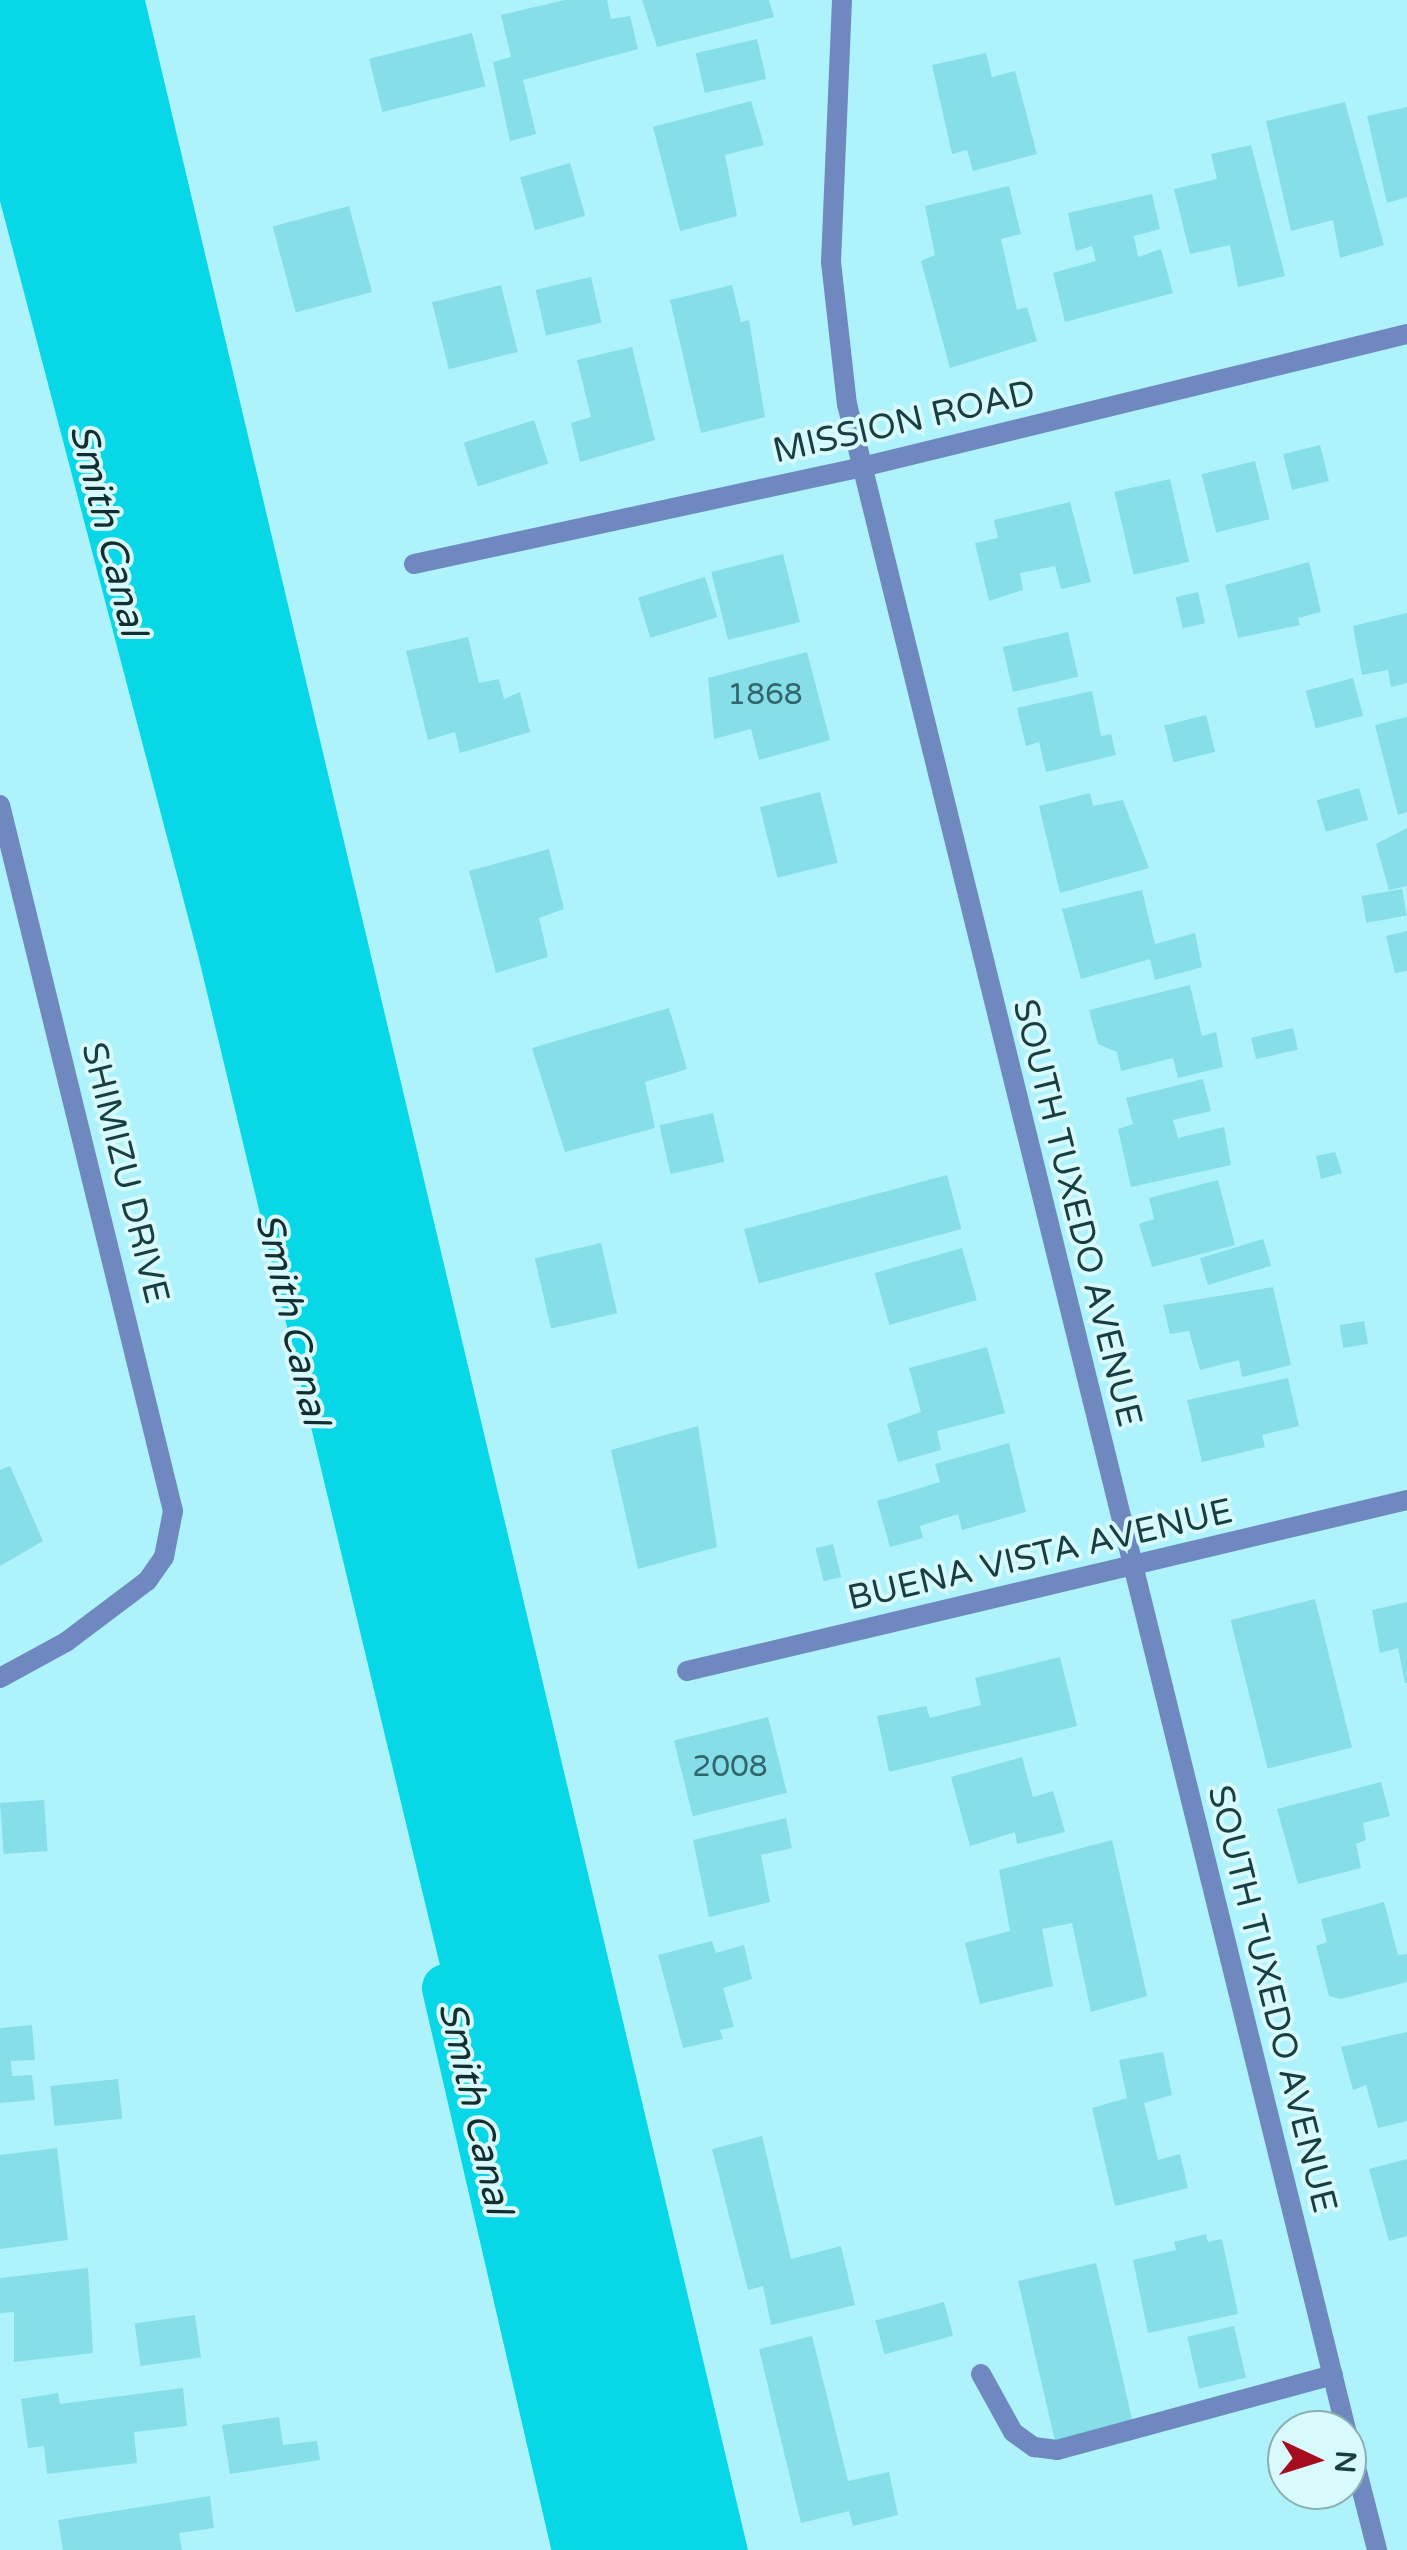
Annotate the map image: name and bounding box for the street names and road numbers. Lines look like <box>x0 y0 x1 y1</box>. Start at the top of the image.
street label: MISSION ROAD <box>769 371 1039 473</box>
street label: SOUTH TUXEDO AVENUE <box>1004 995 1150 1431</box>
street label: SHIMIZU DRIVE <box>72 1038 178 1308</box>
street label: BUENA VISTA AVENUE <box>844 1490 1236 1620</box>
street label: SOUTH TUXEDO AVENUE <box>1199 1781 1345 2217</box>

